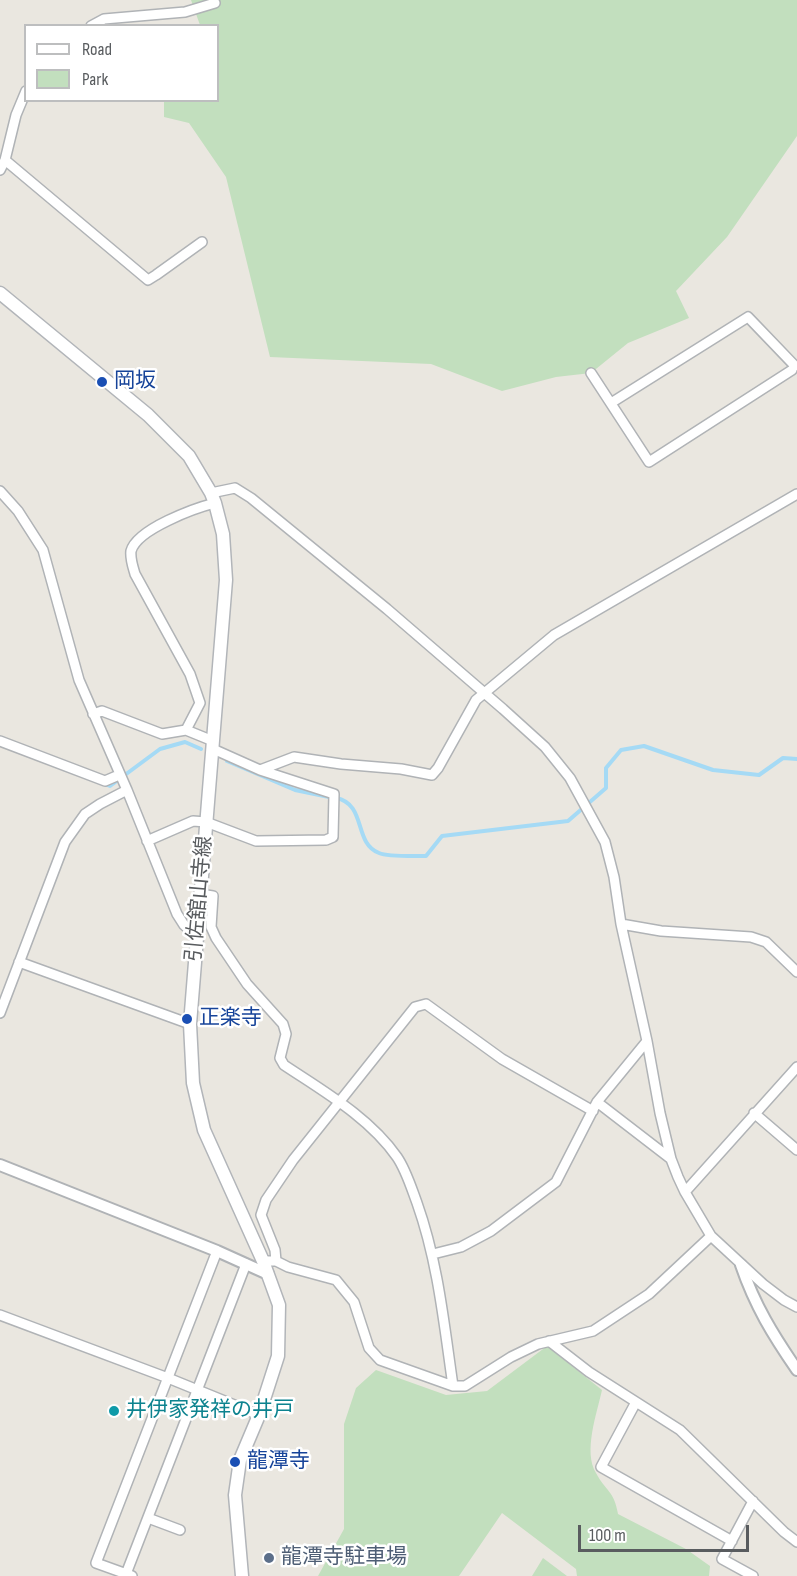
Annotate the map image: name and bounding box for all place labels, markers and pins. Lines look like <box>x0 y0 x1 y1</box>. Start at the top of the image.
place label: 岡坂 <box>114 369 156 395</box>
marker: 岡坂 <box>95 375 109 389</box>
place label: 正楽寺 <box>199 1006 262 1032</box>
marker: 正楽寺 <box>180 1012 194 1026</box>
place label: 井伊家発祥の井戸 <box>126 1398 294 1424</box>
marker: 井伊家発祥の井戸 <box>107 1404 121 1418</box>
place label: 龍潭寺 <box>247 1449 310 1475</box>
marker: 龍潭寺 <box>228 1455 242 1469</box>
place label: 龍潭寺駐車場 <box>281 1545 407 1571</box>
marker: 龍潭寺駐車場 <box>262 1551 276 1565</box>

